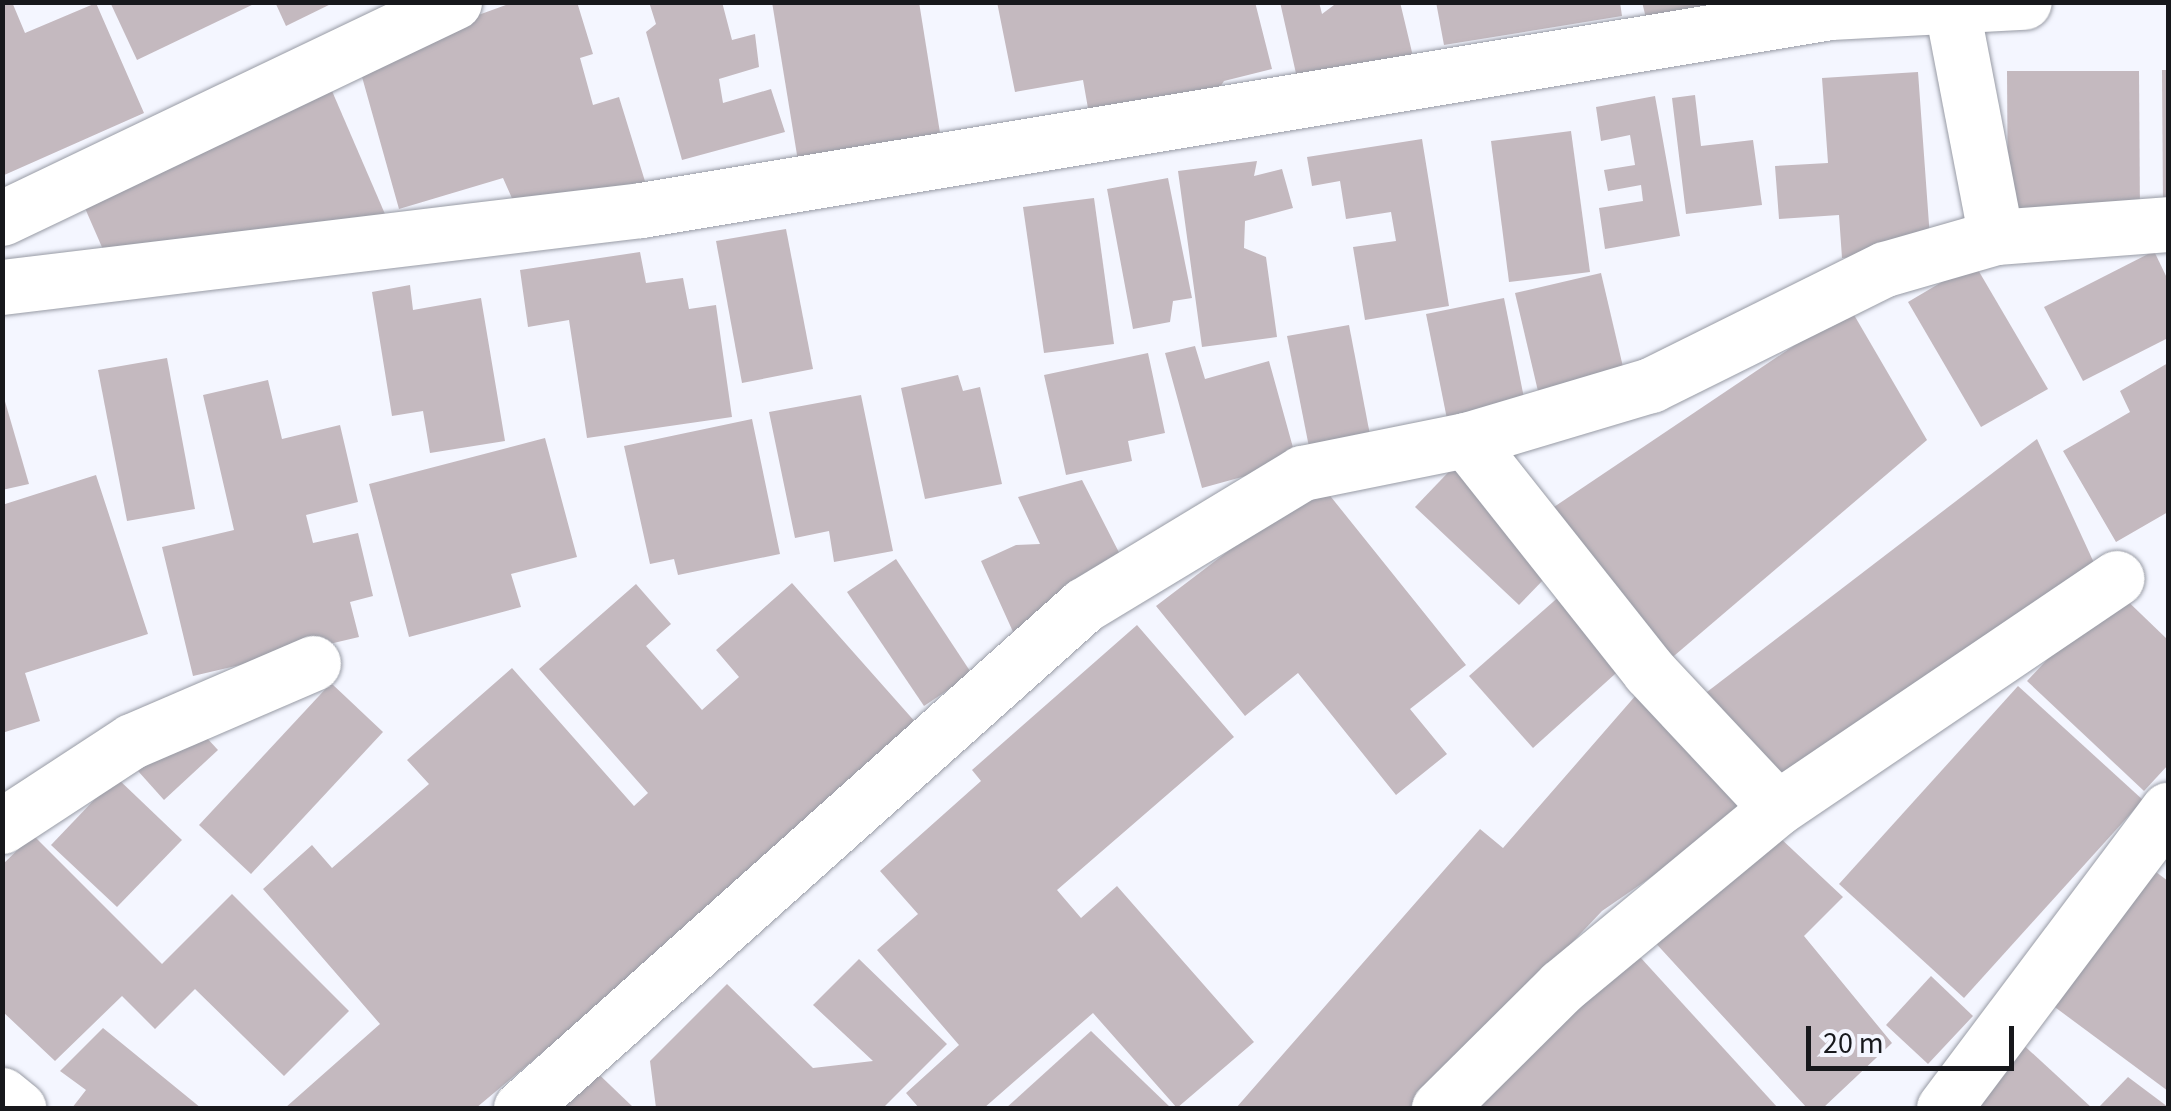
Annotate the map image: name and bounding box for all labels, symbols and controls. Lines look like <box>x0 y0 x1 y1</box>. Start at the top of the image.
scale bar <box>1811 1006 2018 1068</box>
text: 20 m <box>1823 1022 1884 1065</box>

